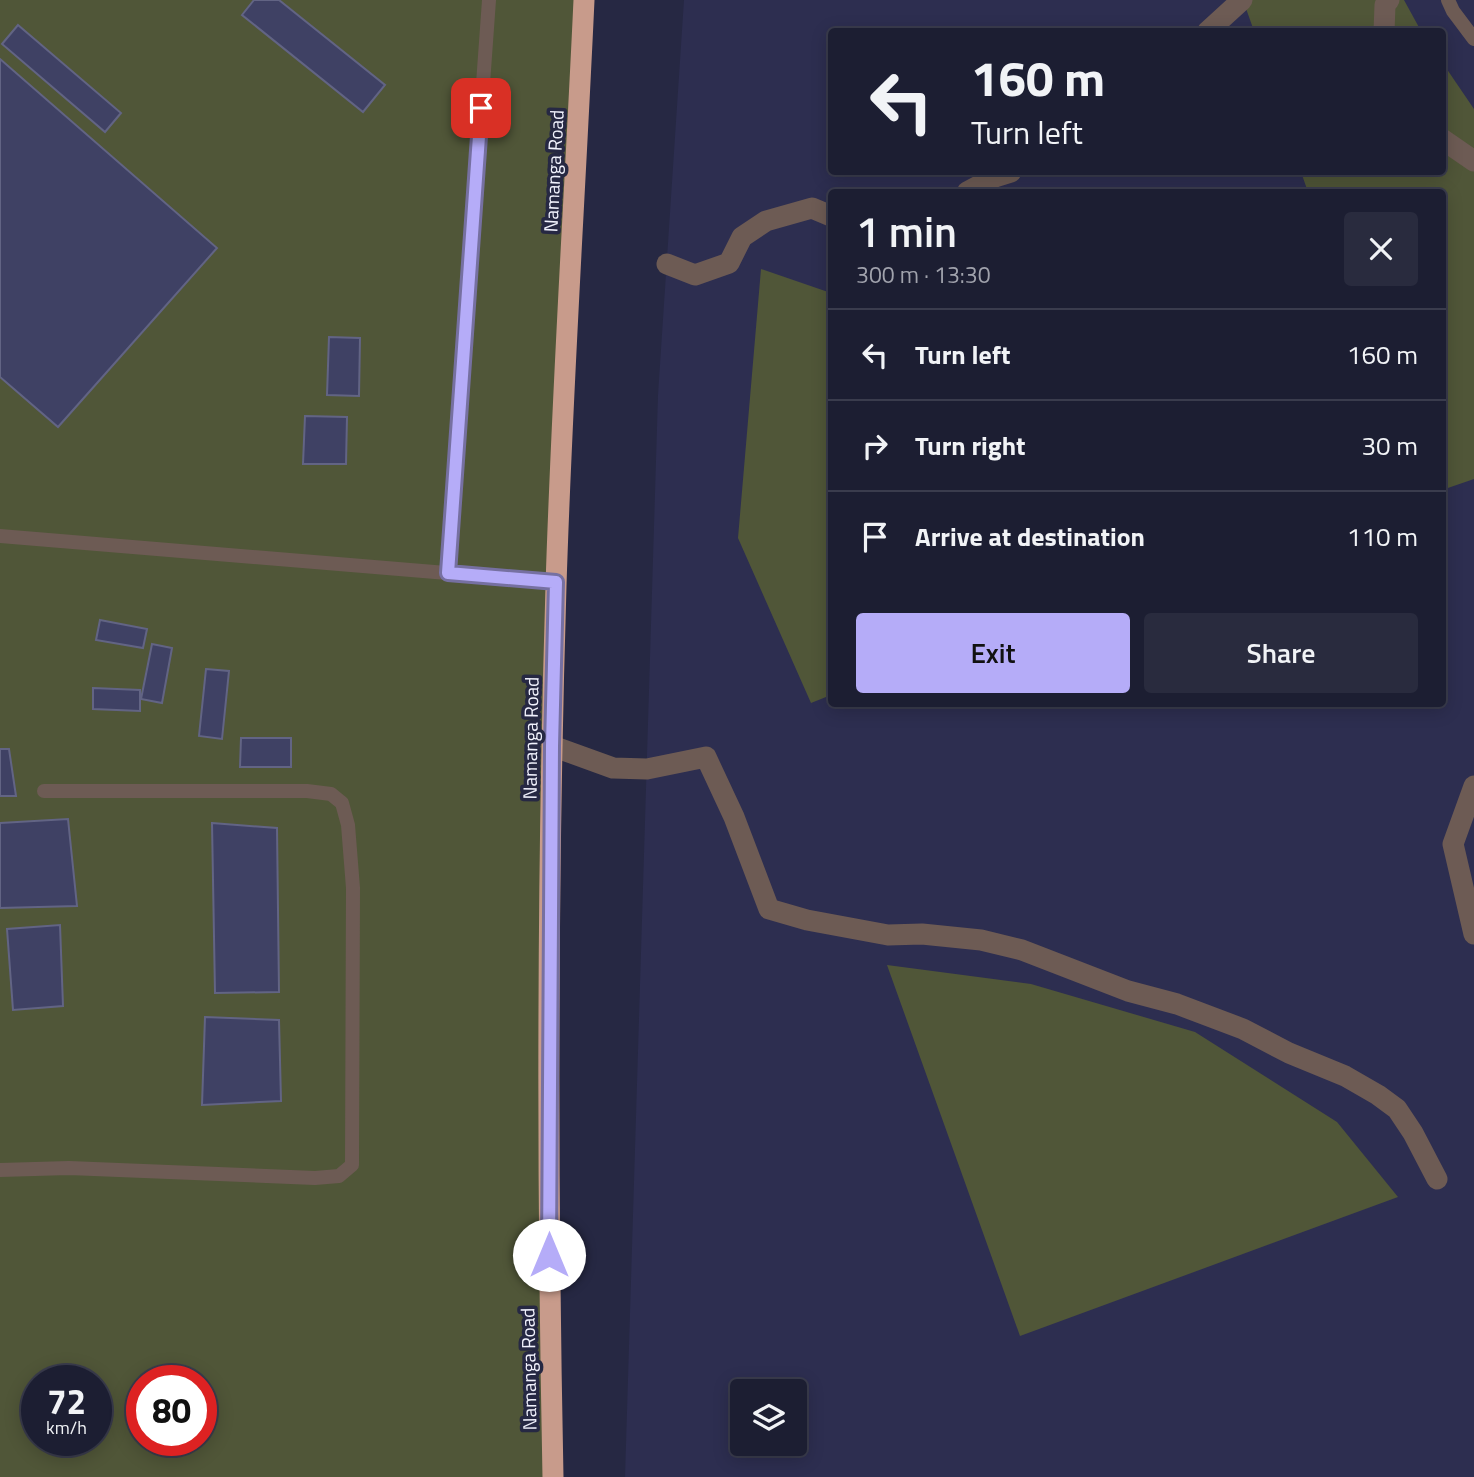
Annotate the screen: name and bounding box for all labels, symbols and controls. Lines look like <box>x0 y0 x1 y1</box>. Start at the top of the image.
text: 160 m <box>971 40 1105 115</box>
icon: left <box>856 56 947 147</box>
pin <box>451 78 511 138</box>
icon: arrive <box>462 89 500 127</box>
text: Turn left <box>971 108 1083 156</box>
street label: Namanga Road <box>535 109 571 233</box>
text: 1 min <box>856 199 957 263</box>
button: close <box>1344 212 1418 286</box>
text: 300 m · 13:30 <box>856 257 991 292</box>
text: Turn left <box>915 335 1010 374</box>
text: 160 m <box>1347 335 1418 374</box>
icon: left <box>856 336 894 374</box>
text: Turn right <box>915 426 1026 465</box>
text: 30 m <box>1361 426 1418 465</box>
icon: right <box>856 427 894 465</box>
text: Arrive at destination <box>915 517 1145 556</box>
text: 110 m <box>1347 517 1418 556</box>
icon: arrive <box>856 518 894 556</box>
button: Exit <box>856 613 1130 693</box>
button: Share <box>1144 613 1418 693</box>
street label: Namanga Road <box>514 676 546 800</box>
position arrow <box>512 1218 586 1292</box>
street label: Namanga Road <box>512 1307 544 1431</box>
speed limit sign: 80 <box>126 1365 217 1456</box>
text: 72 <box>47 1374 86 1428</box>
map controls <box>730 1379 807 1456</box>
button: layers <box>730 1379 807 1456</box>
text: km/h <box>46 1414 87 1441</box>

